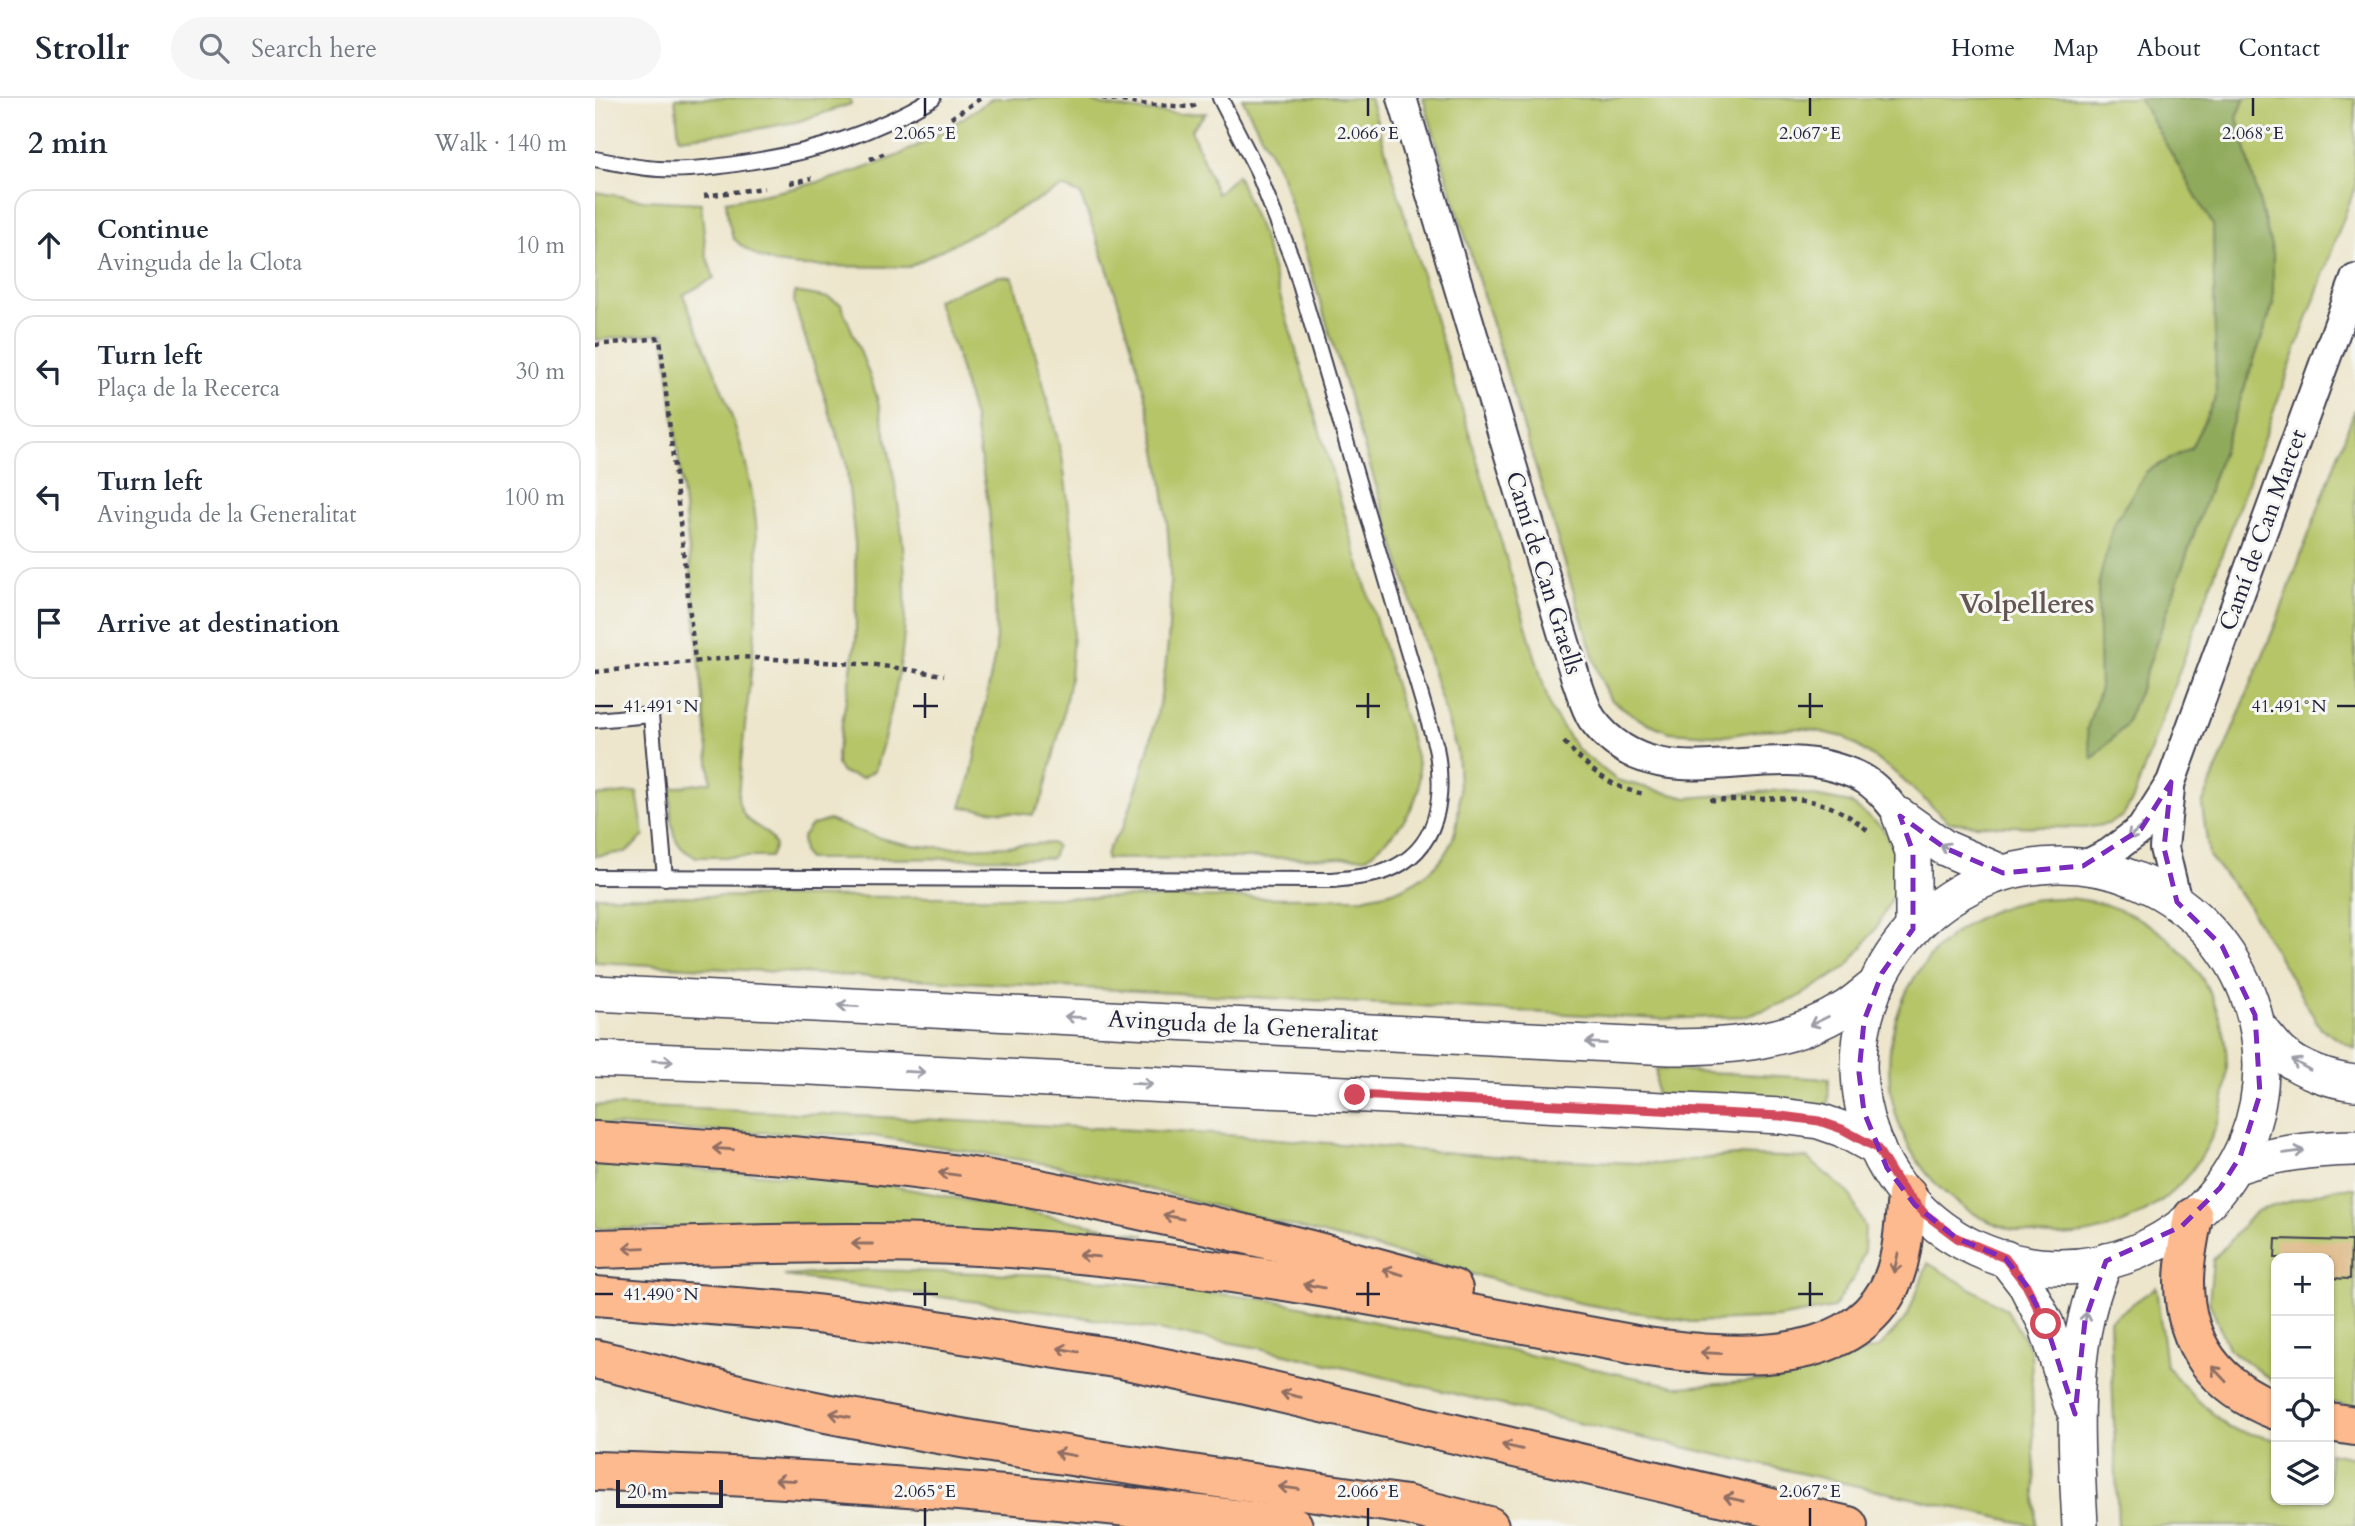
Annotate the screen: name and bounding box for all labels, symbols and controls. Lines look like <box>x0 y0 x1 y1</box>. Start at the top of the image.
search box <box>171 17 661 80</box>
text: Strollr <box>35 26 129 71</box>
icon: search <box>195 29 233 67</box>
text: Search here <box>251 31 377 66</box>
text: Home <box>1951 32 2015 65</box>
text: Map <box>2053 32 2099 65</box>
text: About <box>2137 32 2201 65</box>
text: Contact <box>2239 32 2320 65</box>
text: 2.065°E <box>894 121 956 146</box>
text: 2.066°E <box>1337 121 1399 146</box>
text: 2.067°E <box>1779 121 1841 146</box>
text: 2.068°E <box>2222 121 2284 146</box>
text: 2 min <box>28 123 108 164</box>
text: Walk · 140 m <box>434 128 567 159</box>
text: Continue <box>97 212 209 247</box>
icon: ahead <box>30 226 68 264</box>
text: 10 m <box>516 230 565 261</box>
text: Avinguda de la Clota <box>97 247 302 278</box>
text: Turn left <box>97 338 202 373</box>
icon: left <box>30 352 68 390</box>
text: 30 m <box>516 356 565 387</box>
text: Plaça de la Recerca <box>97 373 280 404</box>
street label: Camí de Can Marcet <box>2211 424 2315 635</box>
text: Turn left <box>97 464 202 499</box>
street label: Camí de Can Graells <box>1497 468 1591 678</box>
icon: left <box>30 478 68 516</box>
text: 100 m <box>504 482 565 513</box>
text: Avinguda de la Generalitat <box>97 499 357 530</box>
district label: Volpelleres <box>1959 585 2095 623</box>
icon: arrive <box>30 604 68 642</box>
text: Arrive at destination <box>97 606 340 641</box>
text: 41.491°N <box>623 694 699 719</box>
text: 41.491°N <box>2251 694 2327 719</box>
one-way arrow <box>2126 824 2144 840</box>
one-way arrow <box>1939 842 1960 855</box>
one-way arrow <box>837 999 859 1012</box>
street label: Avinguda de la Generalitat <box>1107 1002 1379 1050</box>
one-way arrow <box>1064 1011 1087 1024</box>
one-way arrow <box>1809 1015 1830 1029</box>
one-way arrow <box>1585 1036 1608 1049</box>
one-way arrow <box>651 1055 674 1068</box>
one-way arrow <box>2291 1058 2312 1071</box>
one-way arrow <box>903 1066 926 1079</box>
one-way arrow <box>1130 1078 1153 1091</box>
route end <box>1339 1079 1370 1110</box>
one-way arrow <box>712 1142 735 1155</box>
one-way arrow <box>2282 1145 2305 1158</box>
one-way arrow <box>938 1167 961 1180</box>
one-way arrow <box>1162 1210 1184 1223</box>
one-way arrow <box>851 1237 874 1251</box>
one-way arrow <box>623 1241 646 1254</box>
one-way arrow <box>1078 1249 1101 1262</box>
one-way arrow <box>1889 1251 1903 1274</box>
map controls <box>2271 1253 2334 1505</box>
button: + <box>2271 1253 2334 1316</box>
one-way arrow <box>1383 1264 1405 1277</box>
one-way arrow <box>1303 1279 1326 1293</box>
text: 41.490°N <box>623 1282 699 1307</box>
route start <box>2030 1308 2061 1339</box>
one-way arrow <box>2079 1311 2093 1334</box>
button: − <box>2271 1316 2334 1379</box>
one-way arrow <box>1057 1343 1080 1356</box>
one-way arrow <box>1700 1347 1723 1360</box>
one-way arrow <box>2211 1366 2228 1383</box>
button: locate <box>2271 1379 2334 1442</box>
one-way arrow <box>1280 1388 1303 1401</box>
one-way arrow <box>830 1408 852 1421</box>
one-way arrow <box>1502 1440 1524 1453</box>
button: layers <box>2271 1442 2334 1505</box>
one-way arrow <box>1054 1447 1076 1460</box>
one-way arrow <box>774 1473 797 1486</box>
scale bar <box>616 1477 723 1509</box>
text: 20 m <box>627 1479 668 1505</box>
text: 2.065°E <box>894 1479 956 1504</box>
text: 2.066°E <box>1337 1479 1399 1504</box>
text: 2.067°E <box>1779 1479 1841 1504</box>
one-way arrow <box>1279 1481 1301 1494</box>
one-way arrow <box>1723 1492 1746 1505</box>

